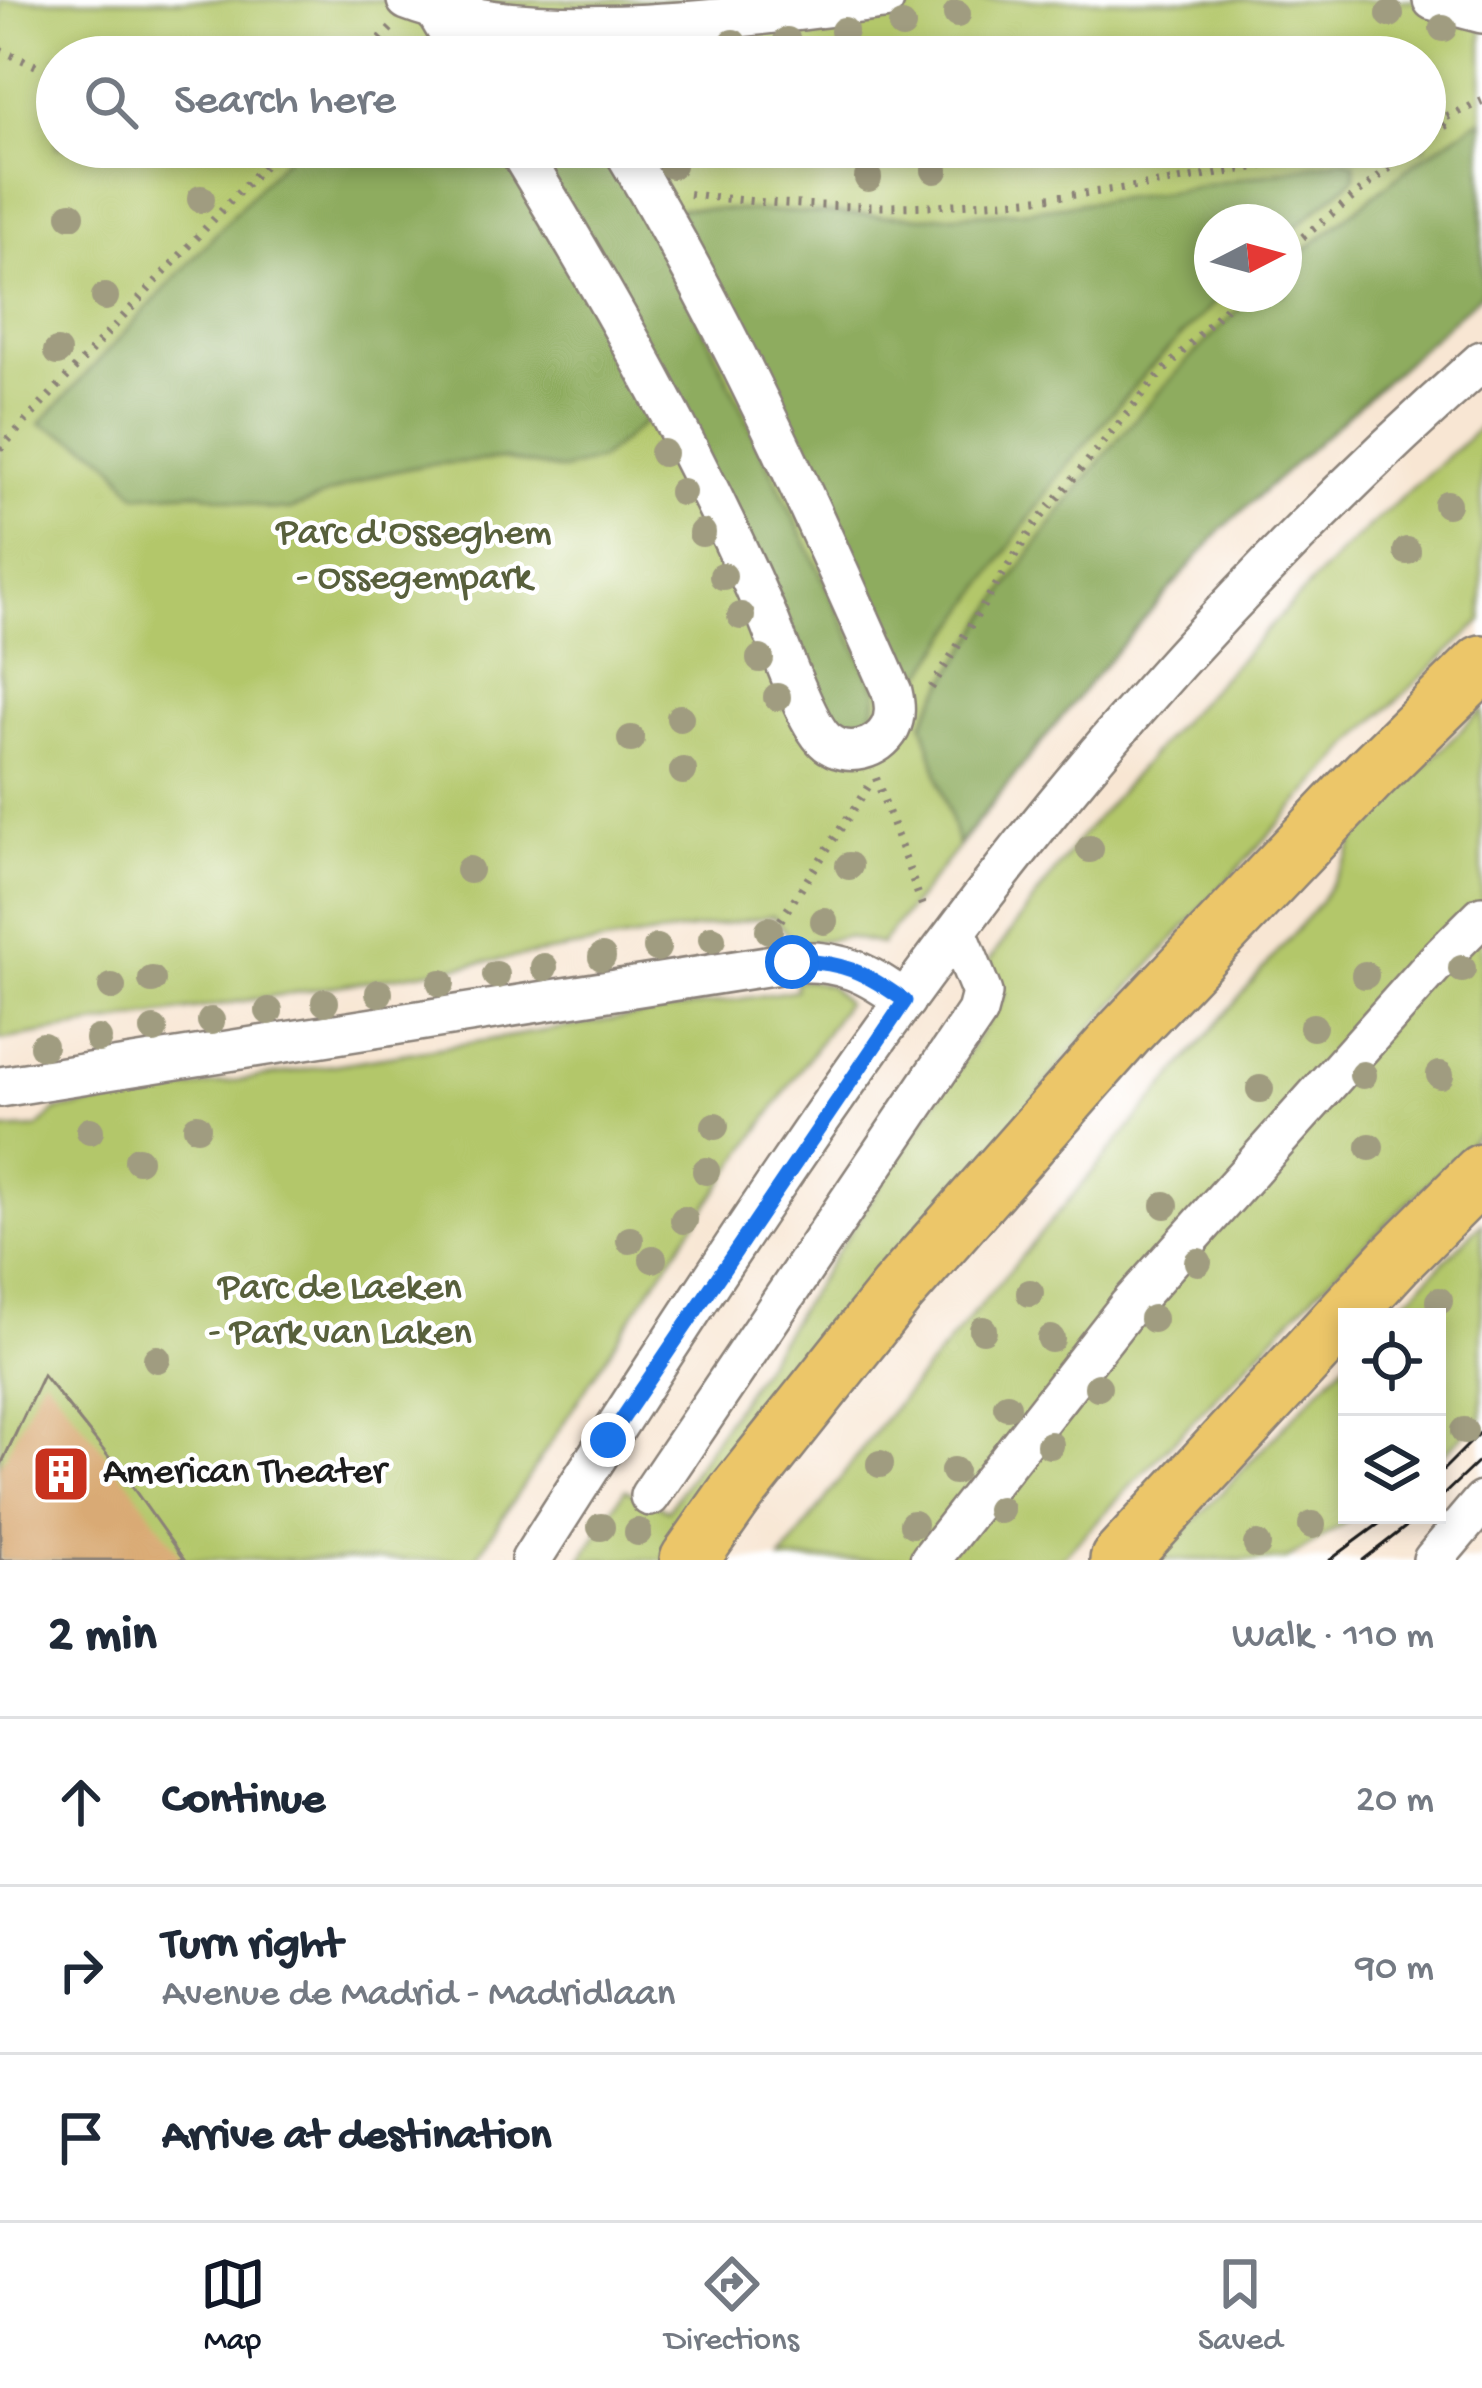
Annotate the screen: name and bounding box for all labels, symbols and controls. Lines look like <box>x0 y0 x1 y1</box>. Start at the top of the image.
search box <box>36 36 1446 168</box>
icon: search <box>78 69 144 135</box>
text: Search here <box>174 76 396 129</box>
north arrow <box>1194 204 1302 312</box>
park label: Parc d'Osseghem - Ossegempark <box>274 512 552 603</box>
route start <box>765 935 819 989</box>
park label: Parc de Laeken - Park van Laken <box>208 1267 472 1358</box>
map controls <box>1338 1308 1446 1524</box>
button: locate <box>1338 1308 1446 1416</box>
route end <box>581 1413 635 1467</box>
button: layers <box>1338 1416 1446 1524</box>
building icon: American Theater <box>30 1443 92 1505</box>
place label: American Theater <box>103 1451 390 1497</box>
text: 2 min <box>48 1608 157 1668</box>
text: Walk · 110 m <box>1232 1615 1434 1661</box>
icon: ahead <box>48 1769 114 1835</box>
text: Continue <box>162 1775 325 1828</box>
text: 20 m <box>1356 1779 1434 1825</box>
text: Turn right <box>162 1920 342 1973</box>
icon: right <box>48 1937 114 2003</box>
text: 90 m <box>1355 1947 1434 1993</box>
text: Avenue de Madrid - Madridlaan <box>162 1973 675 2019</box>
icon: arrive <box>48 2105 114 2171</box>
text: Arrive at destination <box>162 2111 551 2164</box>
tab: Map <box>200 2251 266 2361</box>
tab: Directions <box>665 2251 799 2361</box>
tab: Saved <box>1198 2251 1282 2361</box>

